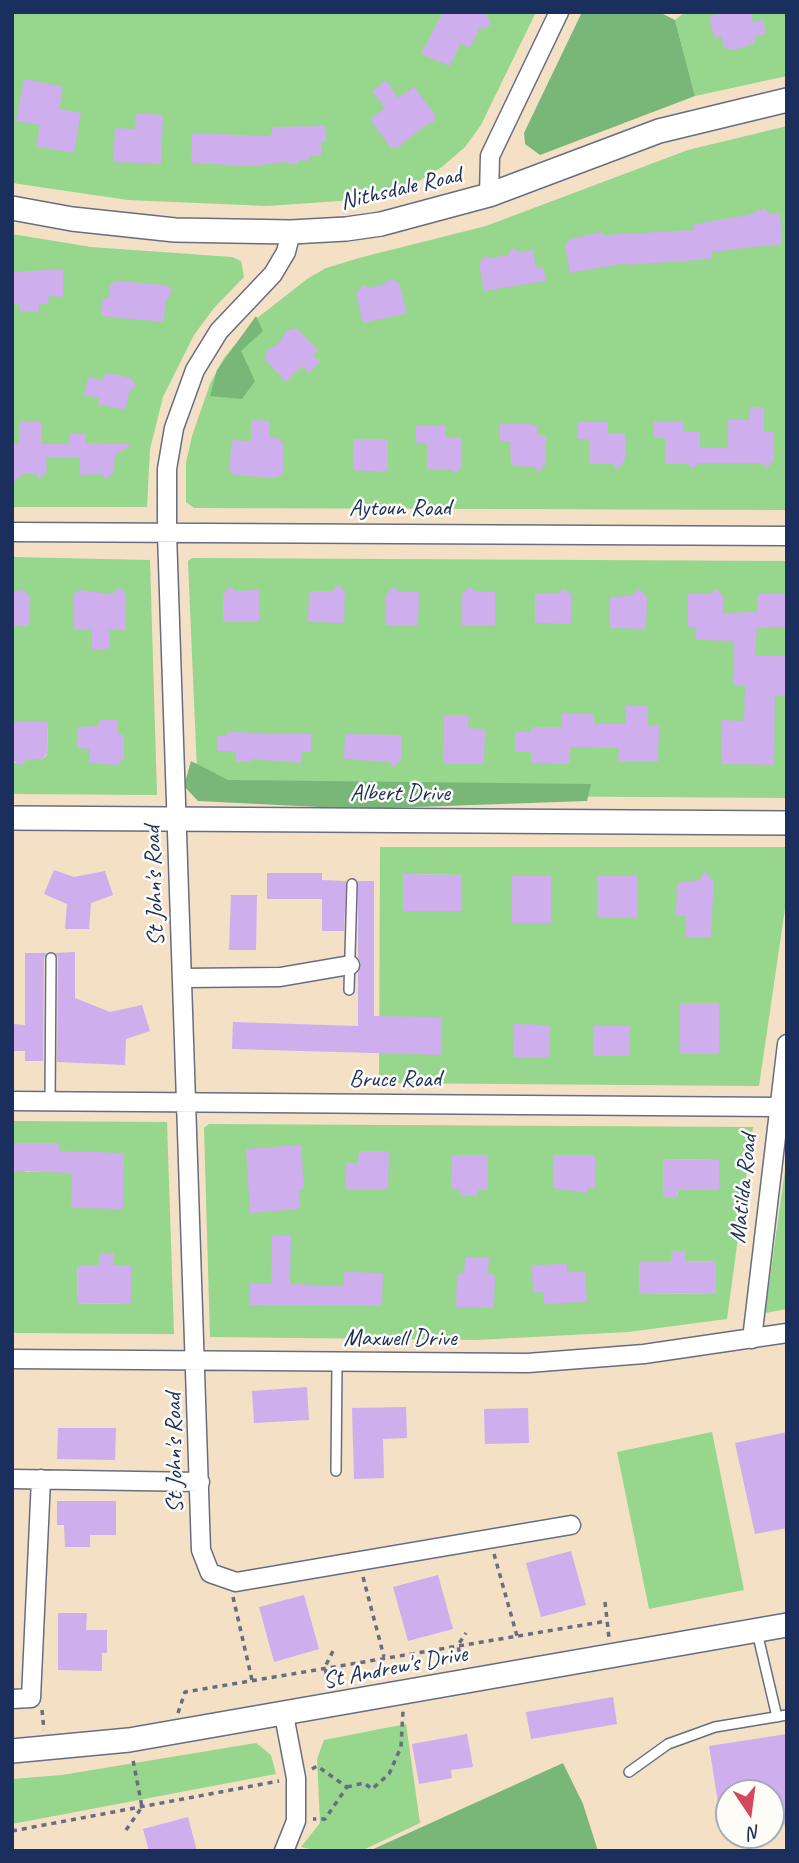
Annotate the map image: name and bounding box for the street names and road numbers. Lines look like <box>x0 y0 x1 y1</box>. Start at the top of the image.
street label: Nithsdale Road <box>338 161 464 217</box>
street label: Aytoun Road <box>349 495 451 523</box>
street label: Albert Drive <box>350 780 450 808</box>
street label: St John's Road <box>139 825 171 947</box>
street label: Bruce Road <box>349 1066 441 1094</box>
street label: Matilda Road <box>724 1133 764 1245</box>
street label: Maxwell Drive <box>343 1325 457 1353</box>
street label: St John's Road <box>160 1393 190 1513</box>
street label: St Andrew's Drive <box>320 1640 470 1696</box>

